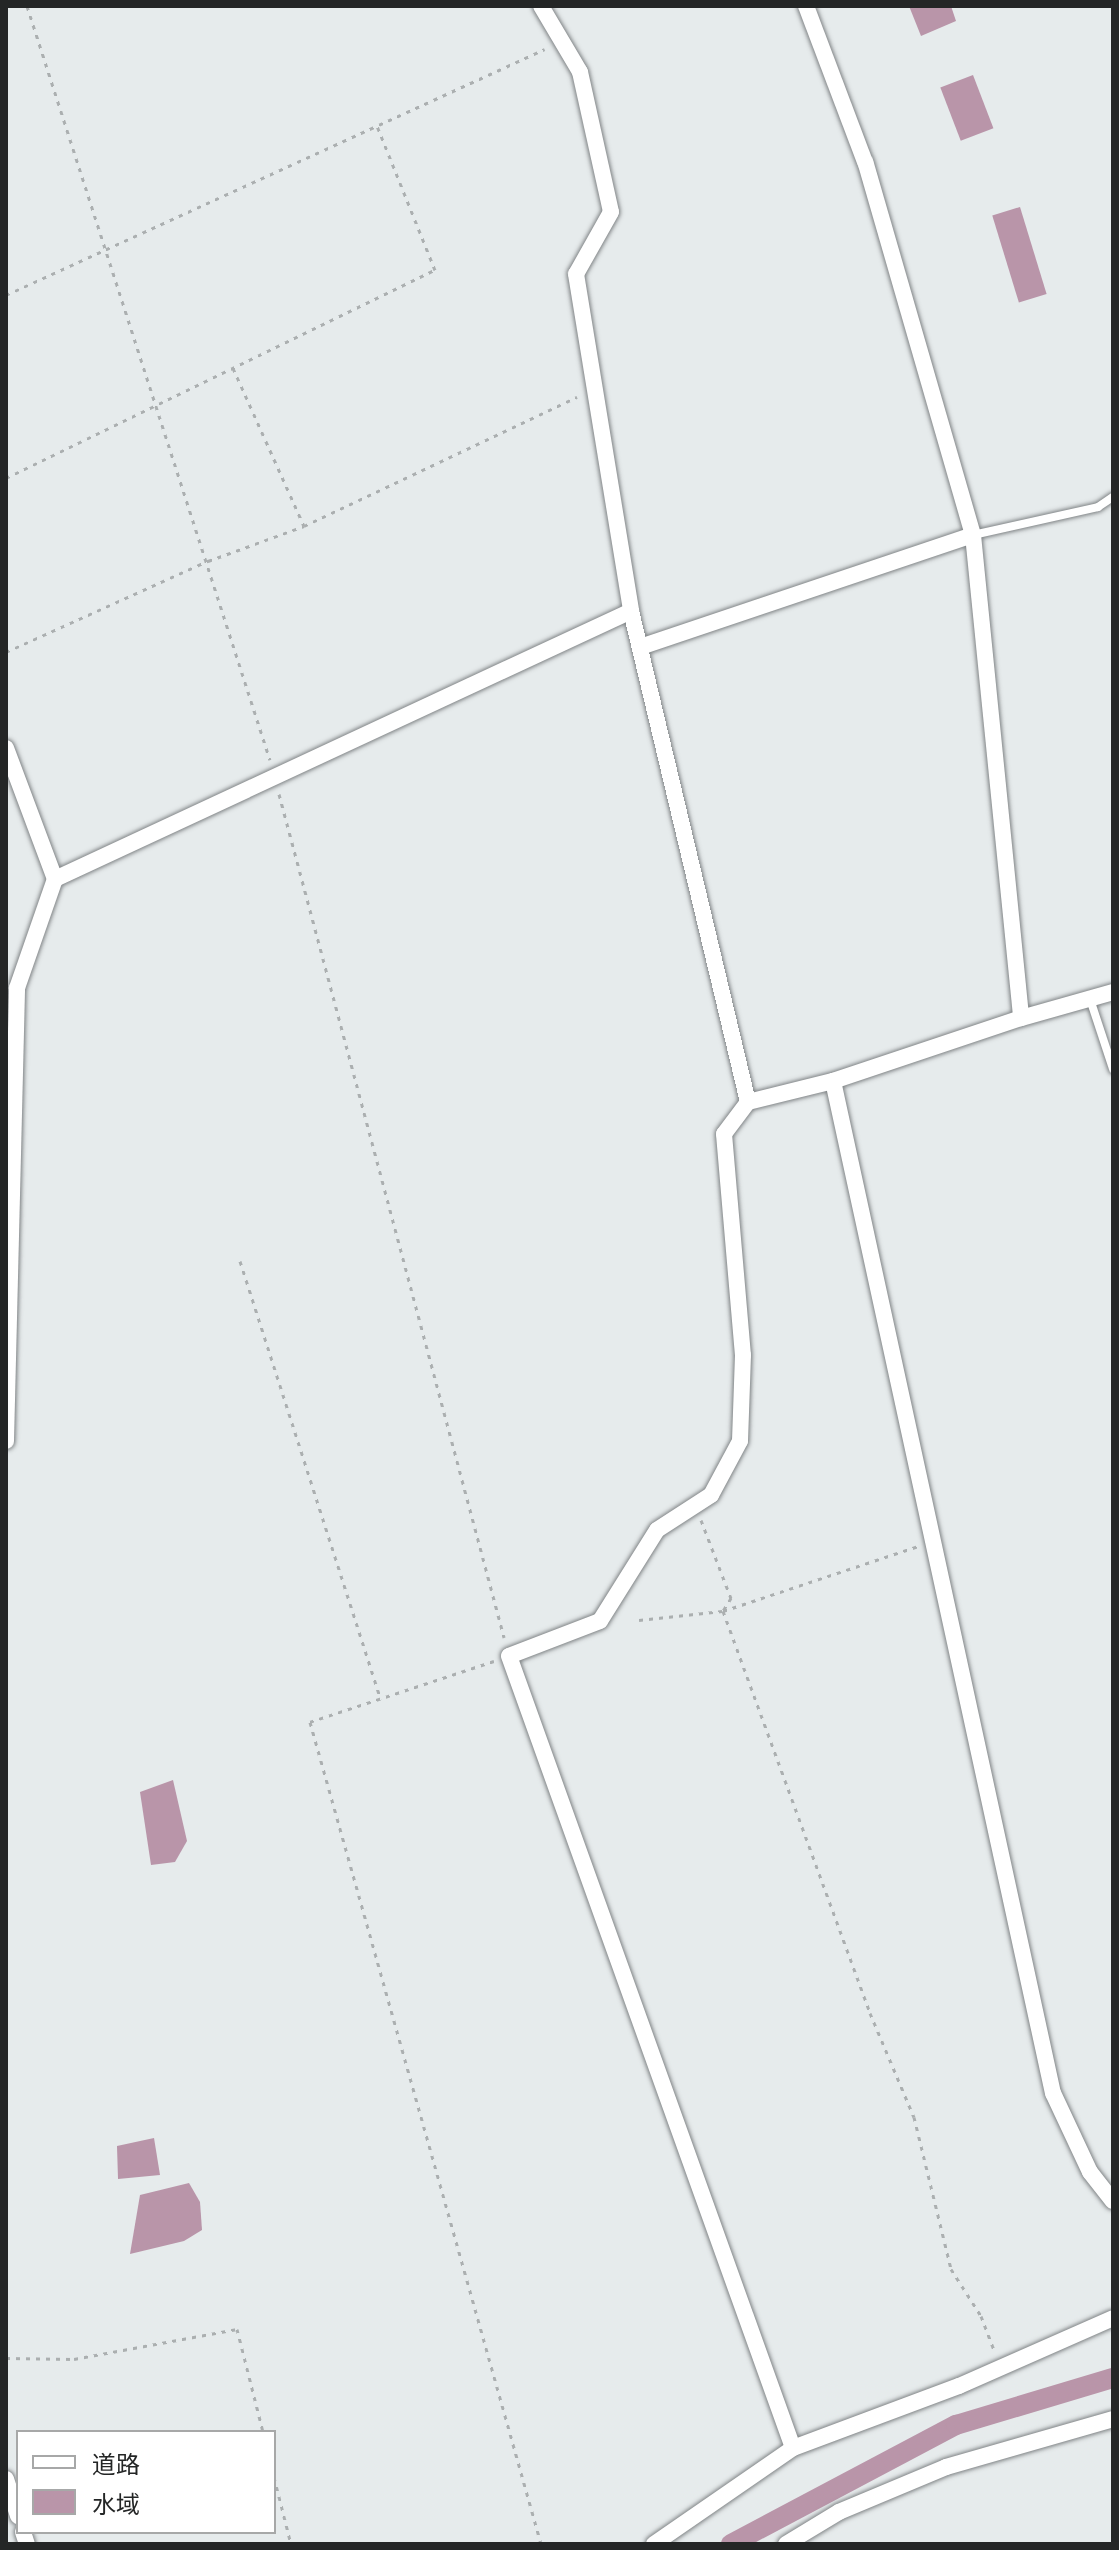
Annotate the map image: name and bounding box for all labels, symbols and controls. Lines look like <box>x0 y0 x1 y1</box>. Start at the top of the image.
legend <box>16 2430 276 2534</box>
text: 道路 <box>92 2451 140 2478</box>
text: 水域 <box>92 2491 140 2518</box>

